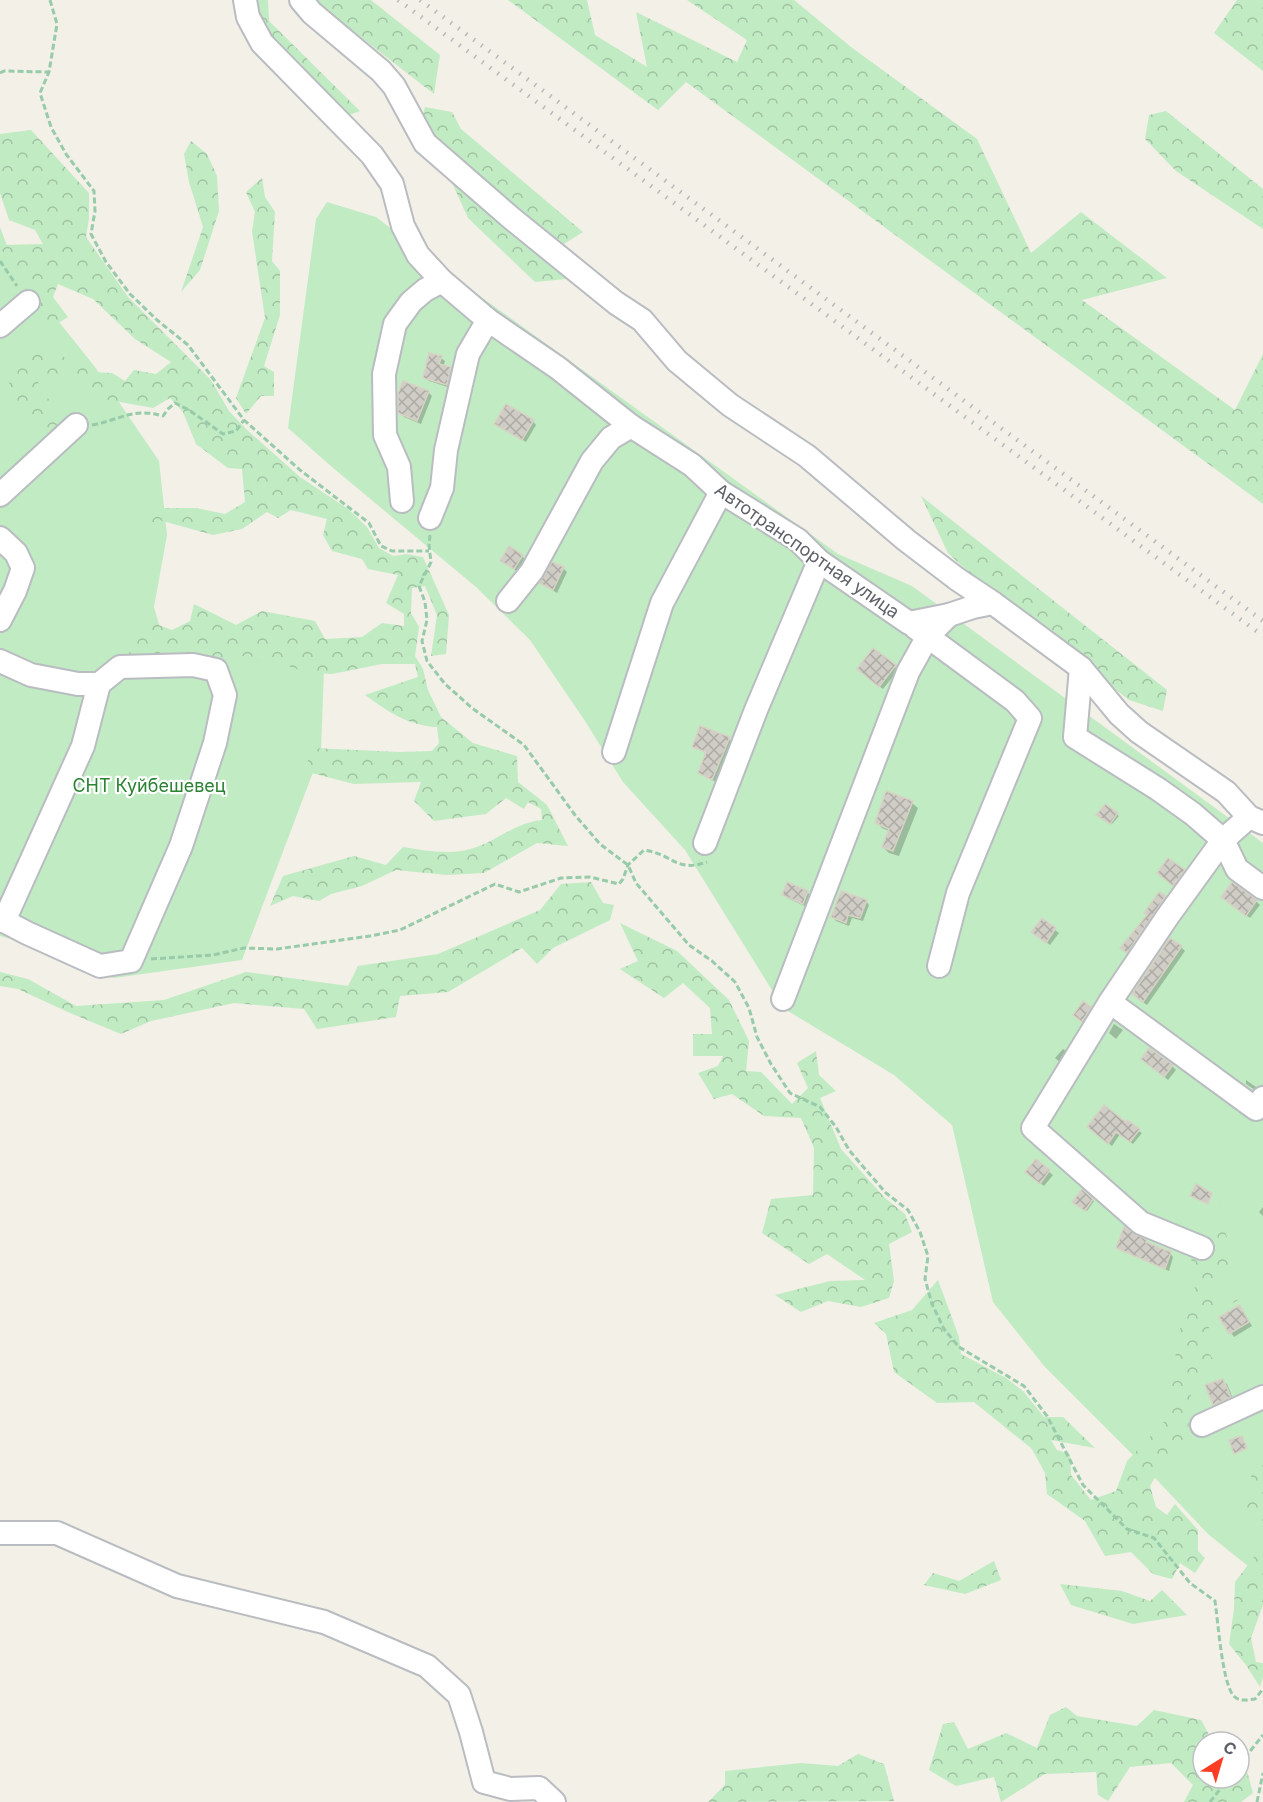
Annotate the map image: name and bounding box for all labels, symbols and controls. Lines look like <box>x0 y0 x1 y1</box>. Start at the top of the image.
street label: Автотранспортная улица <box>711 479 904 622</box>
park label: СНТ Куйбешевец <box>72 775 226 796</box>
north arrow <box>1191 1730 1251 1790</box>
text: С <box>1219 1736 1241 1760</box>

